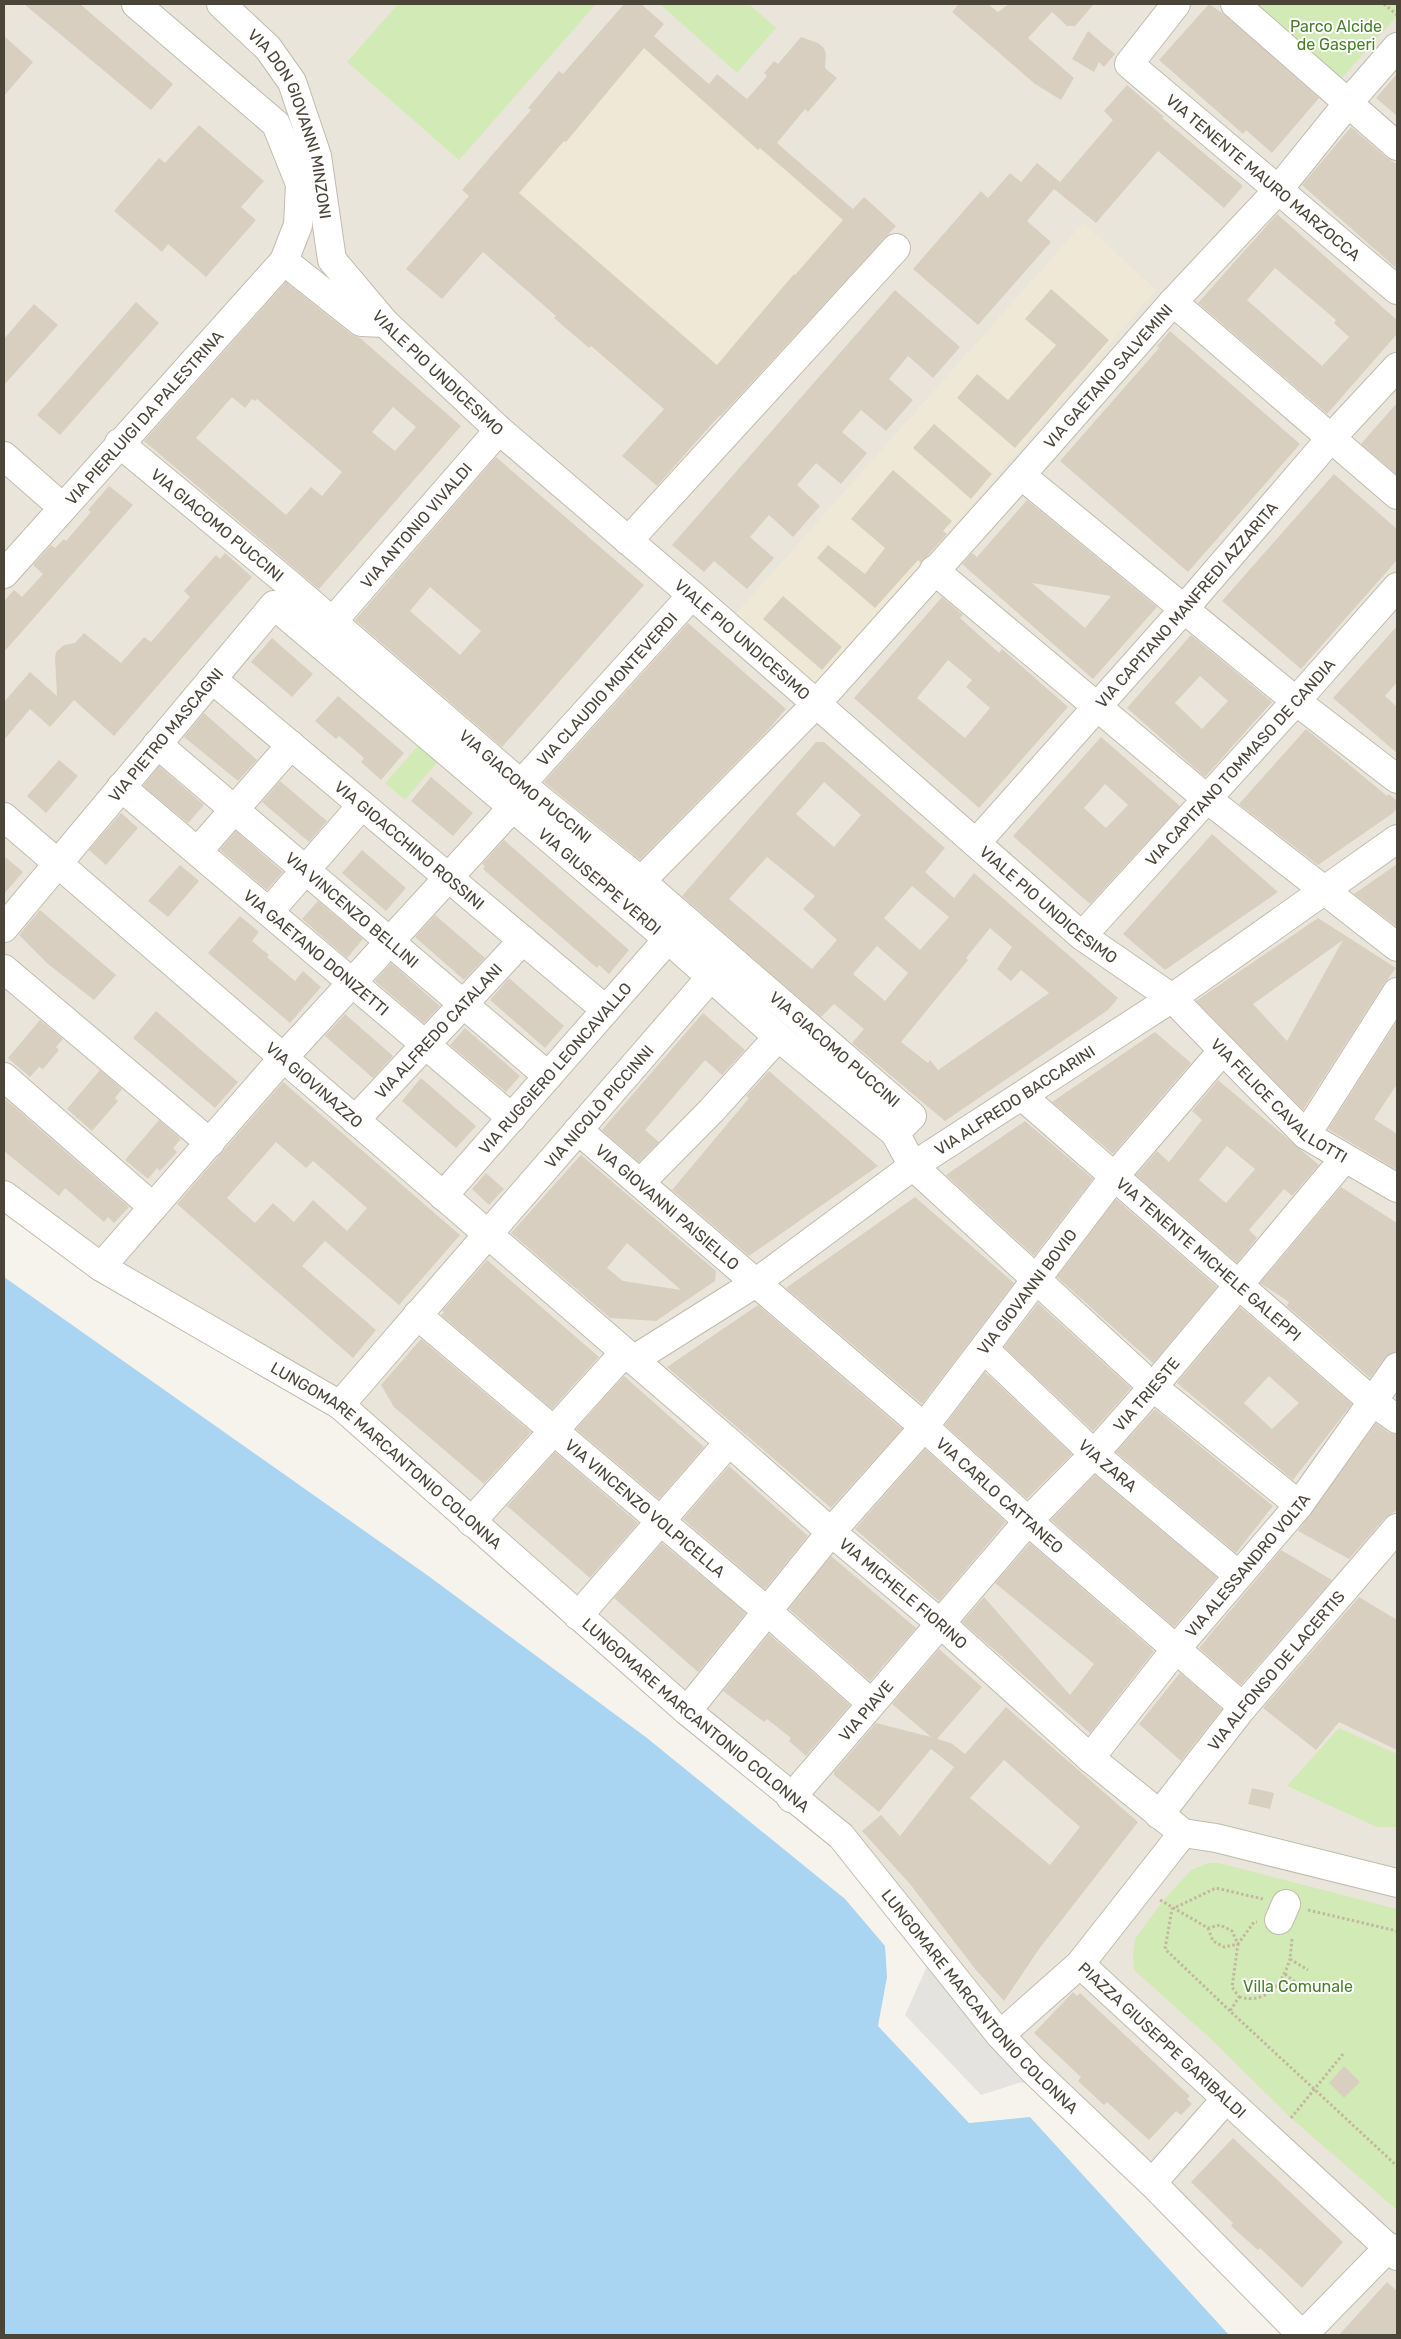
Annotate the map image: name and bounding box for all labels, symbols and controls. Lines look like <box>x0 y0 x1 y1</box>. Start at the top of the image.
park label: Parco Alcide de Gasperi <box>1290 17 1382 54</box>
street label: VIA DON GIOVANNI MINZONI <box>244 25 335 220</box>
street label: VIA TENENTE MAURO MARZOCCA <box>1162 90 1364 265</box>
street label: VIA GAETANO SALVEMINI <box>1040 300 1177 452</box>
street label: VIALE PIO UNDICESIMO <box>368 306 507 439</box>
street label: VIA PIERLUIGI DA PALESTRINA <box>61 327 227 509</box>
street label: VIA ANTONIO VIVALDI <box>357 459 476 592</box>
street label: VIA GIACOMO PUCCINI <box>147 465 287 586</box>
street label: VIA CAPITANO MANFREDI AZZARITA <box>1092 498 1282 712</box>
street label: VIALE PIO UNDICESIMO <box>671 575 814 704</box>
street label: VIA CLAUDIO MONTEVERDI <box>533 609 681 770</box>
street label: VIA CAPITANO TOMMASO DE CANDIA <box>1142 655 1339 870</box>
street label: VIA PIETRO MASCAGNI <box>105 664 227 806</box>
street label: VIA GIACOMO PUCCINI <box>455 726 595 847</box>
street label: VIA GIOACCHINO ROSSINI <box>331 777 488 914</box>
street label: VIA GIUSEPPE VERDI <box>534 824 665 939</box>
street label: VIALE PIO UNDICESIMO <box>976 842 1121 967</box>
street label: VIA VINCENZO BELLINI <box>281 848 422 972</box>
street label: VIA GAETANO DONIZETTI <box>240 886 393 1020</box>
street label: VIA ALFREDO CATALANI <box>371 960 506 1103</box>
street label: VIA RUGGIERO LEONCAVALLO <box>475 979 636 1158</box>
street label: VIA GIACOMO PUCCINI <box>765 988 904 1111</box>
street label: VIA FELICE CAVALLOTTI <box>1207 1034 1351 1167</box>
street label: VIA GIOVINAZZO <box>262 1038 366 1132</box>
street label: VIA NICOLÒ PICCINNI <box>541 1041 658 1172</box>
street label: VIA ALFREDO BACCARINI <box>931 1042 1099 1159</box>
street label: VIA GIOVANNI PAISIELLO <box>591 1140 743 1274</box>
street label: VIA TENENTE MICHELE GALEPPI <box>1112 1174 1305 1345</box>
street label: VIA GIOVANNI BOVIO <box>973 1225 1081 1358</box>
street label: VIA TRIESTE <box>1110 1354 1184 1435</box>
street label: LUNGOMARE MARCANTONIO COLONNA <box>267 1358 506 1553</box>
street label: VIA CARLO CATTANEO <box>932 1434 1067 1557</box>
street label: VIA VINCENZO VOLPICELLA <box>561 1435 729 1582</box>
street label: VIA ZARA <box>1075 1435 1141 1496</box>
street label: VIA ALESSANDRO VOLTA <box>1181 1490 1314 1641</box>
street label: VIA MICHELE FIORINO <box>835 1534 971 1653</box>
street label: VIA ALFONSO DE LACERTIS <box>1204 1587 1349 1754</box>
street label: LUNGOMARE MARCANTONIO COLONNA <box>578 1614 813 1817</box>
street label: VIA PIAVE <box>835 1677 897 1745</box>
street label: LUNGOMARE MARCANTONIO COLONNA <box>877 1886 1082 2118</box>
street label: PIAZZA GIUSEPPE GARIBALDI <box>1074 1958 1250 2122</box>
park label: Villa Comunale <box>1243 1977 1353 1996</box>

